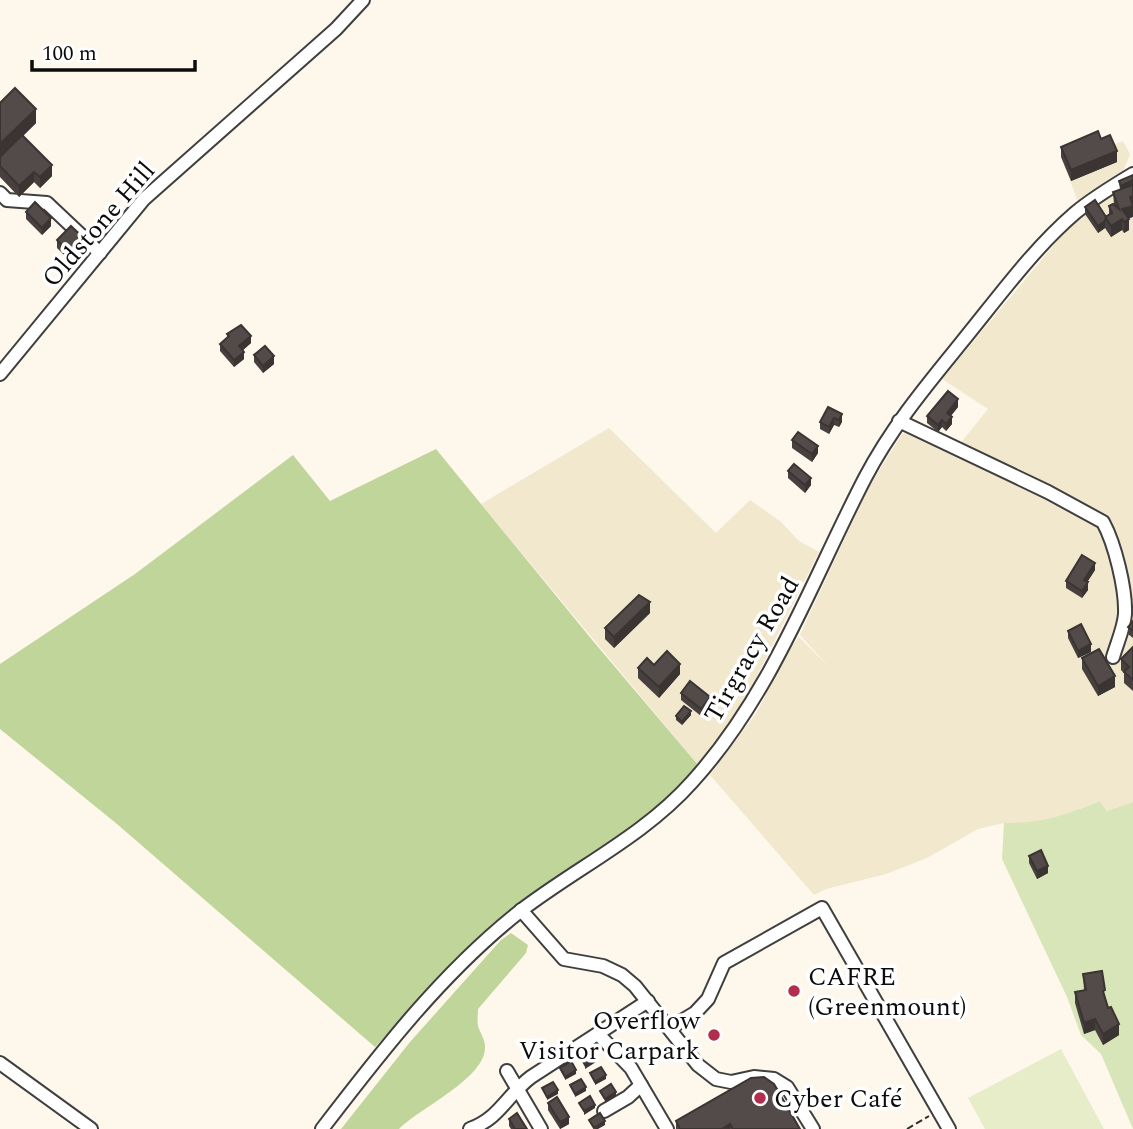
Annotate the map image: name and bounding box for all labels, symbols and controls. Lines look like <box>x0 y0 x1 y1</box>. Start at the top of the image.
scale bar <box>32 28 194 72</box>
text: 100 m <box>42 38 97 70</box>
street label: Oldstone Hill <box>32 153 165 297</box>
street label: Tirgracy Road <box>694 569 810 730</box>
place label: CAFRE (Greenmount) <box>808 957 966 1027</box>
marker: CAFRE (Greenmount) <box>786 983 802 999</box>
place label: Overflow Visitor Carpark <box>519 1001 701 1071</box>
marker: Overflow Visitor Carpark <box>706 1027 722 1043</box>
place label: Cyber Café <box>774 1079 902 1119</box>
marker: Cyber Café <box>752 1090 768 1106</box>

